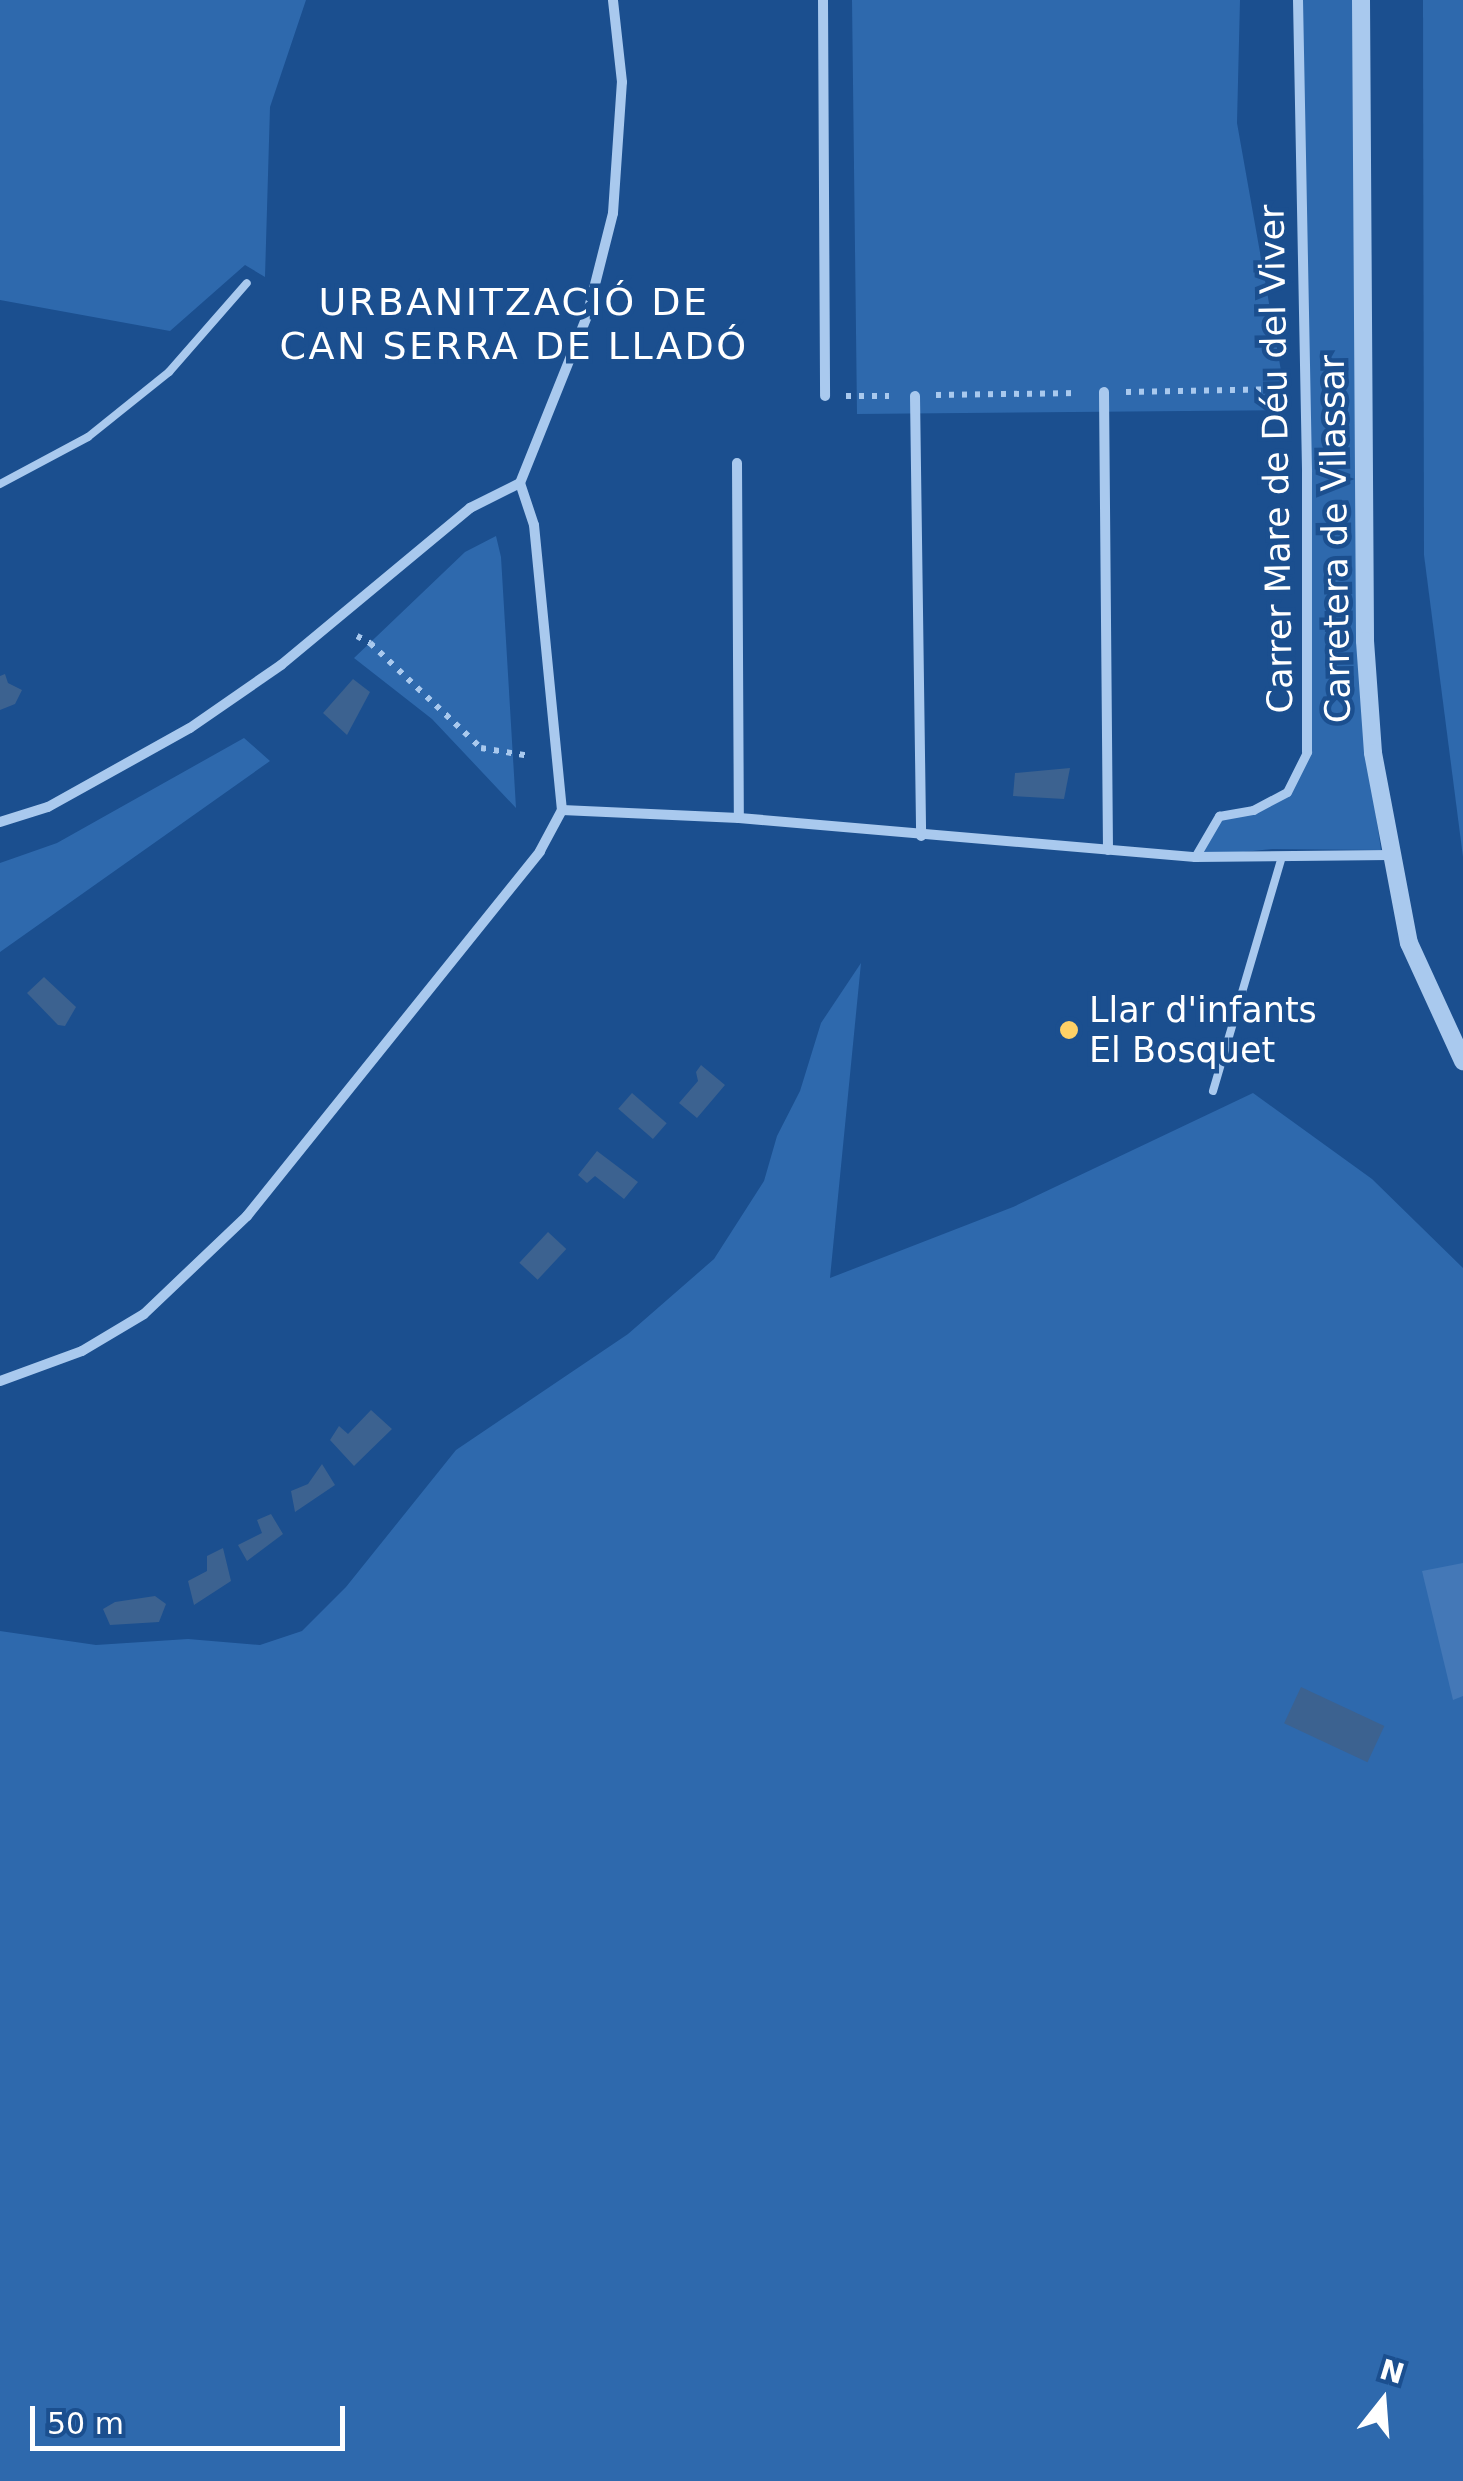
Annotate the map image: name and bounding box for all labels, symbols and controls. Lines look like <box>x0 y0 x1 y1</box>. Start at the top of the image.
street label: Carrer Mare de Déu del Viver <box>1251 204 1301 714</box>
district label: URBANITZACIÓ DE CAN SERRA DE LLADÓ <box>279 280 749 370</box>
street label: Carretera de Vilassar <box>1311 355 1359 723</box>
place label: Llar d'infants El Bosquet <box>1089 989 1317 1071</box>
marker: Llar d'infants El Bosquet <box>1058 1019 1080 1041</box>
north arrow <box>1333 2351 1433 2451</box>
text: N <box>1376 2353 1408 2391</box>
scale bar <box>35 2386 350 2448</box>
text: 50 m <box>47 2406 124 2441</box>

